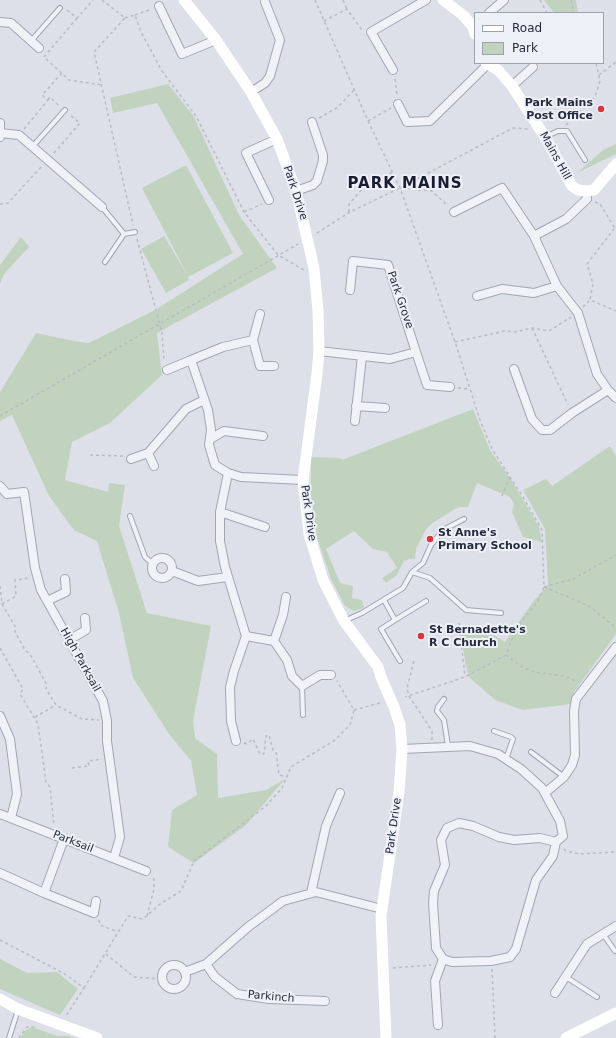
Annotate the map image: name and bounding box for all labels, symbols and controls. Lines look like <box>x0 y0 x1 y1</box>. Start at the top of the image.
legend <box>474 12 604 64</box>
text: Road <box>512 21 542 35</box>
text: Park <box>512 41 538 55</box>
place label: Park Mains Post Office <box>525 96 593 122</box>
marker: Park Mains Post Office <box>596 104 606 114</box>
street label: Mains Hill <box>536 130 574 182</box>
street label: Park Drive <box>280 164 310 222</box>
district label: PARK MAINS <box>347 175 463 193</box>
street label: Park Grove <box>384 269 416 331</box>
street label: Park Drive <box>298 484 318 542</box>
place label: St Anne's Primary School <box>438 526 532 552</box>
marker: St Anne's Primary School <box>425 534 435 544</box>
place label: St Bernadette's R C Church <box>429 623 526 649</box>
street label: High Parksail <box>57 626 103 694</box>
marker: St Bernadette's R C Church <box>416 631 426 641</box>
street label: Park Drive <box>384 797 404 855</box>
street label: Parksail <box>51 828 95 856</box>
street label: Parkinch <box>247 988 295 1006</box>

